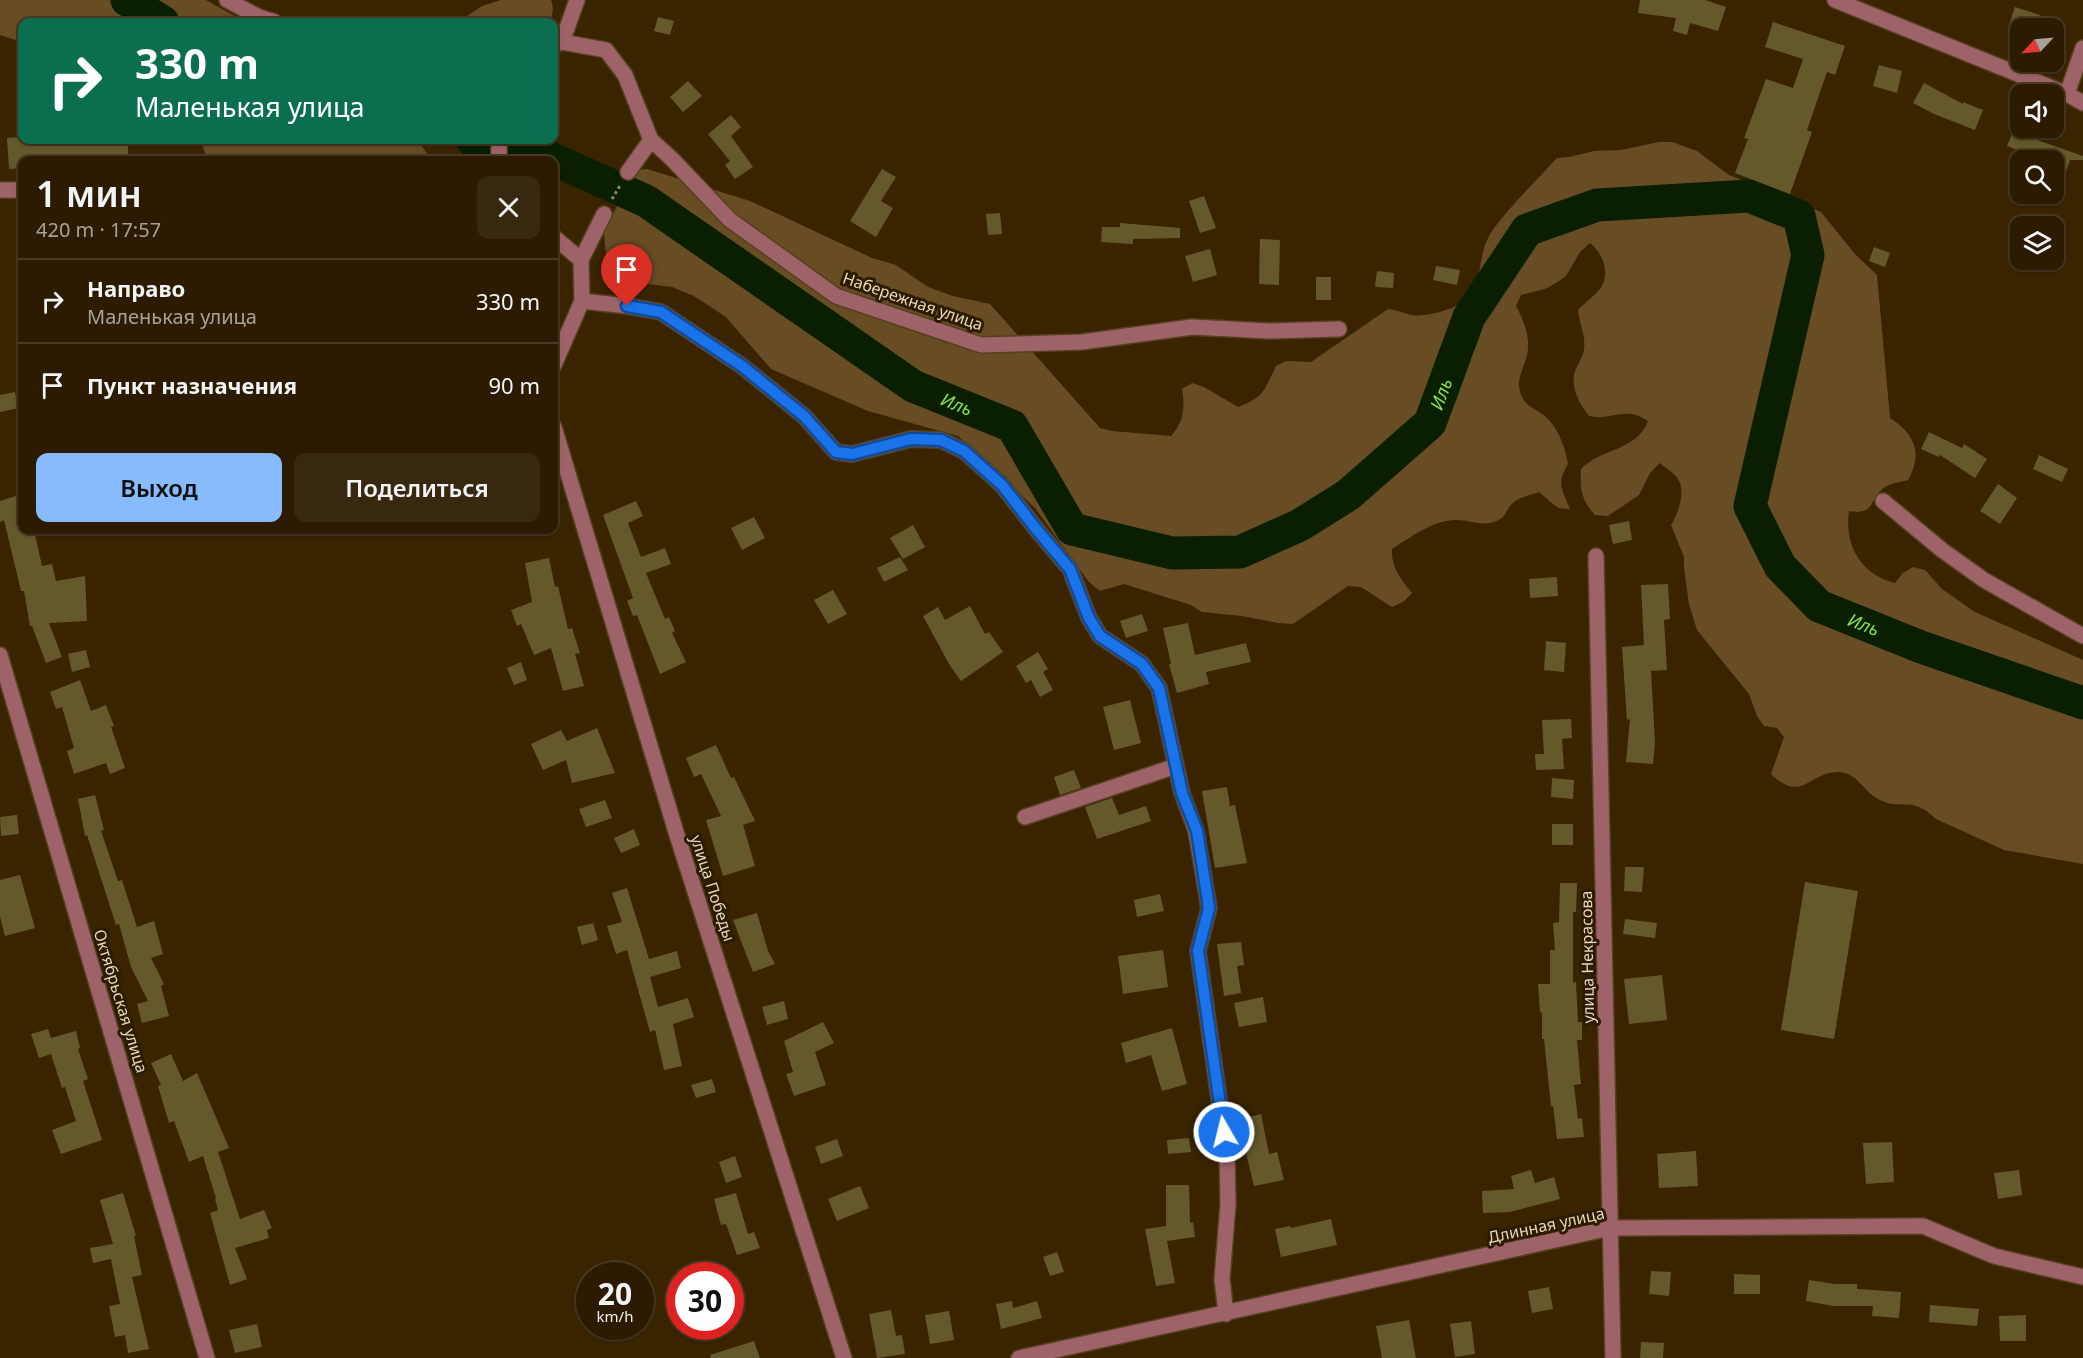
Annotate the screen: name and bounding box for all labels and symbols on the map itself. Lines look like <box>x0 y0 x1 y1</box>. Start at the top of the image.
north arrow <box>2010 18 2064 72</box>
pin <box>601 244 652 306</box>
street label: Набережная улица <box>840 267 986 335</box>
water label: Иль <box>1424 375 1457 413</box>
water label: Иль <box>938 387 976 421</box>
water label: Иль <box>1845 607 1883 641</box>
street label: улица Победы <box>685 832 741 944</box>
street label: улица Некрасова <box>1575 891 1599 1023</box>
street label: Октябрьская улица <box>89 927 153 1075</box>
position arrow <box>1192 1100 1256 1164</box>
street label: Длинная улица <box>1486 1202 1606 1248</box>
speed limit sign: 30 <box>666 1262 744 1340</box>

